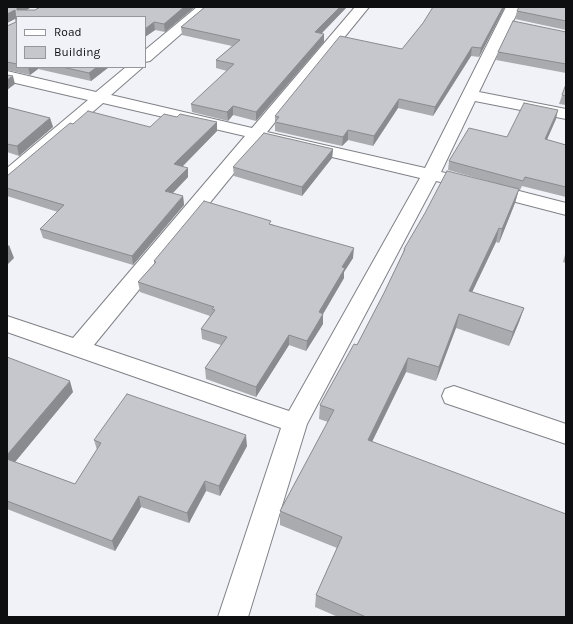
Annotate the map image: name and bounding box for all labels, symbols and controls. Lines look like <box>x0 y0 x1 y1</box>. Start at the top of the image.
legend <box>16 16 146 68</box>
text: Road <box>54 25 82 39</box>
text: Building <box>54 45 100 59</box>

